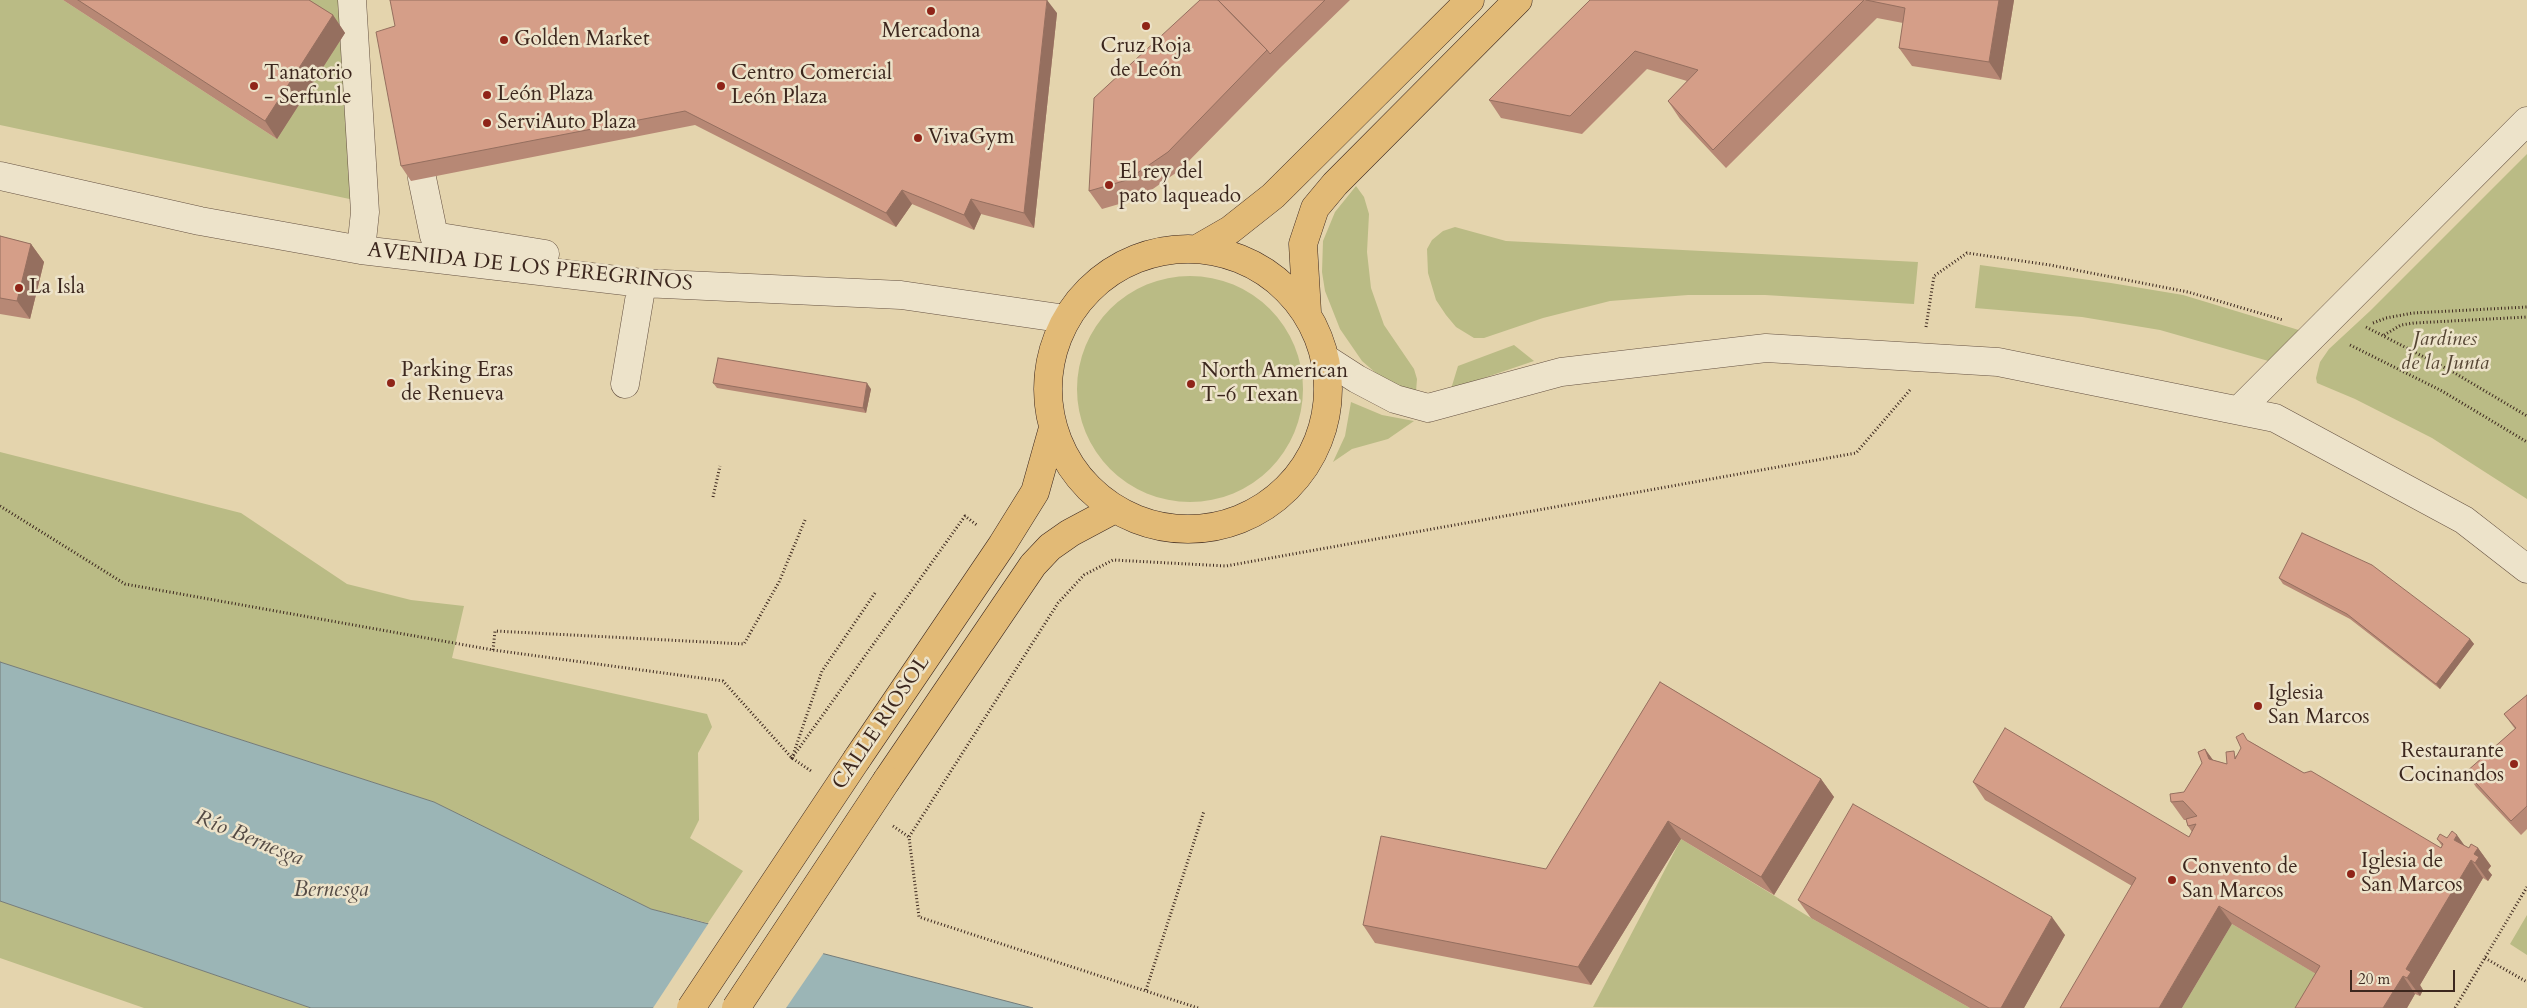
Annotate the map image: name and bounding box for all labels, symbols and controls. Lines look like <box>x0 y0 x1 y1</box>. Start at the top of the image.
marker: Mercadona <box>925 5 937 17</box>
place label: Mercadona <box>881 19 981 45</box>
marker: Cruz Roja de León <box>1140 20 1152 32</box>
place label: Golden Market <box>514 27 650 53</box>
marker: Golden Market <box>498 34 510 46</box>
place label: Cruz Roja de León <box>1100 34 1192 84</box>
place label: Tanatorio - Serfunle <box>264 61 352 111</box>
place label: Centro Comercial León Plaza <box>731 61 892 111</box>
marker: Tanatorio - Serfunle <box>248 80 260 92</box>
marker: Centro Comercial León Plaza <box>715 80 727 92</box>
place label: León Plaza <box>497 82 593 108</box>
marker: León Plaza <box>481 89 493 101</box>
place label: ServiAuto Plaza <box>497 110 637 136</box>
marker: ServiAuto Plaza <box>481 117 493 129</box>
place label: VivaGym <box>928 125 1015 151</box>
marker: VivaGym <box>912 132 924 144</box>
place label: El rey del pato laqueado <box>1119 160 1241 210</box>
marker: El rey del pato laqueado <box>1103 179 1115 191</box>
street label: AVENIDA DE LOS PEREGRINOS <box>366 238 694 298</box>
place label: La Isla <box>29 275 85 301</box>
marker: La Isla <box>13 282 25 294</box>
park label: Jardines de la Junta <box>2401 327 2489 377</box>
place label: Parking Eras de Renueva <box>401 358 513 408</box>
place label: North American T-6 Texan <box>1201 359 1348 409</box>
marker: Parking Eras de Renueva <box>385 377 397 389</box>
marker: North American T-6 Texan <box>1185 378 1197 390</box>
street label: CALLE RIOSOL <box>828 651 936 795</box>
place label: Iglesia San Marcos <box>2268 681 2370 731</box>
marker: Iglesia San Marcos <box>2252 700 2264 712</box>
place label: Restaurante Cocinandos <box>2399 739 2504 789</box>
marker: Restaurante Cocinandos <box>2508 758 2520 770</box>
water label: Río Bernesga <box>191 805 307 873</box>
place label: Iglesia de San Marcos <box>2361 849 2463 899</box>
place label: Convento de San Marcos <box>2182 855 2298 905</box>
marker: Iglesia de San Marcos <box>2345 868 2357 880</box>
marker: Convento de San Marcos <box>2166 874 2178 886</box>
water label: Bernesga <box>293 878 369 904</box>
scale bar <box>2352 960 2457 992</box>
text: 20 m <box>2358 969 2390 989</box>

